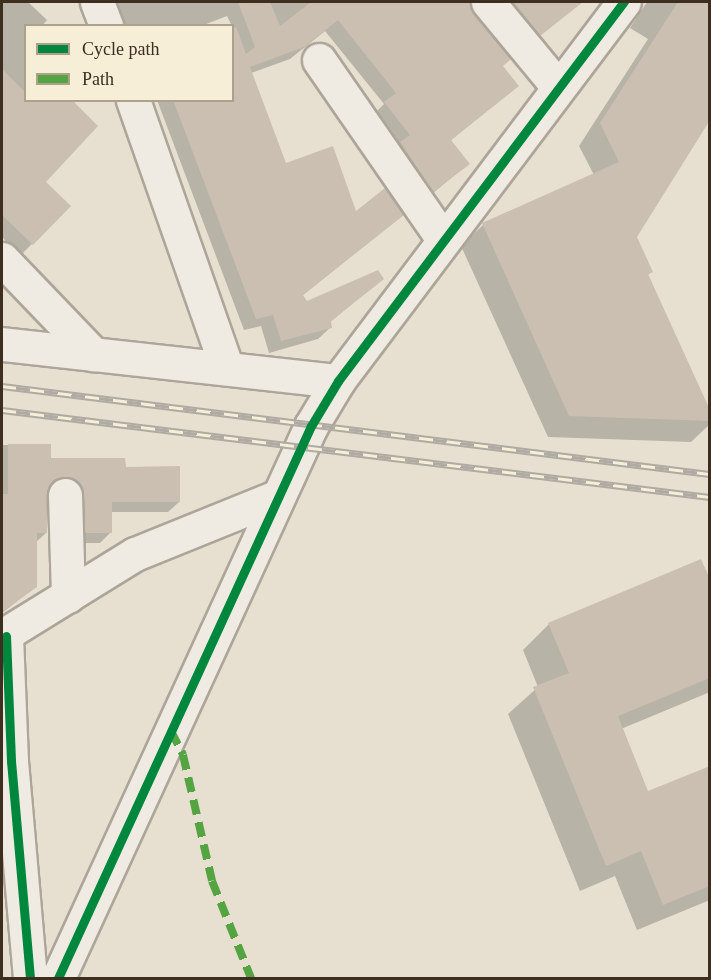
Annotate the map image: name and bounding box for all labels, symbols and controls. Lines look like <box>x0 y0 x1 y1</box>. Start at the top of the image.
legend <box>24 24 234 102</box>
text: Cycle path <box>82 39 159 59</box>
text: Path <box>82 69 114 89</box>

